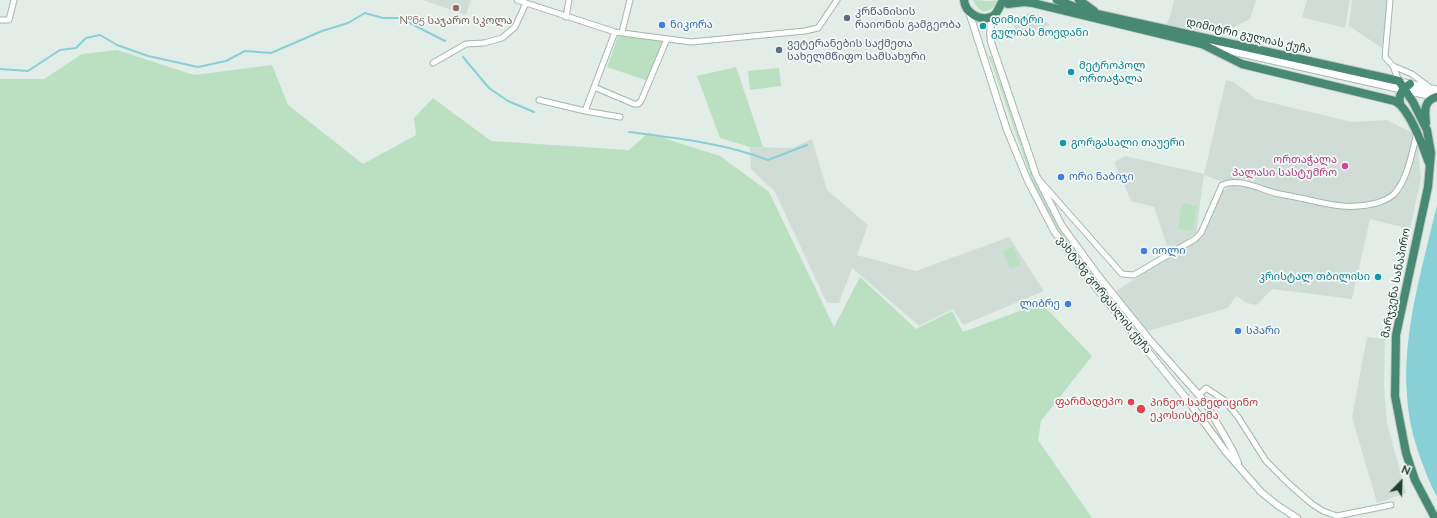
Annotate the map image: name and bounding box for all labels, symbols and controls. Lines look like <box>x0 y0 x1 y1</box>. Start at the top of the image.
marker: №65 საჯარო სკოლა <box>451 3 461 13</box>
place label: კრწანისის რაიონის გამგეობა <box>855 5 961 31</box>
marker: კრწანისის რაიონის გამგეობა <box>842 13 852 23</box>
place label: დიმიტრი გულიას მოედანი <box>991 13 1089 39</box>
place label: №65 საჯარო სკოლა <box>400 14 512 28</box>
street label: დიმიტრი გულიას ქუჩა <box>1185 15 1313 57</box>
place label: ნიკორა <box>670 18 713 32</box>
marker: ნიკორა <box>657 20 667 30</box>
marker: დიმიტრი გულიას მოედანი <box>978 21 988 31</box>
place label: ვეტერანების საქმეთა სახელმწიფო სამსახური <box>787 37 926 63</box>
marker: ვეტერანების საქმეთა სახელმწიფო სამსახური <box>774 45 784 55</box>
place label: მეტროპოლ ორთაჭალა <box>1079 59 1145 85</box>
marker: მეტროპოლ ორთაჭალა <box>1066 67 1076 77</box>
place label: გორგასალი თაუერი <box>1071 136 1185 150</box>
marker: გორგასალი თაუერი <box>1058 138 1068 148</box>
place label: ორთაჭალა პალასი სასტუმრო <box>1232 153 1337 179</box>
marker: ორთაჭალა პალასი სასტუმრო <box>1340 161 1350 171</box>
place label: ორი ნაბიჯი <box>1069 170 1134 184</box>
marker: ორი ნაბიჯი <box>1056 172 1066 182</box>
street label: მარჯვენა სანაპირო <box>1379 227 1413 339</box>
street label: ვახტანგ გორგასლის ქუჩა <box>1054 234 1154 356</box>
place label: იოლი <box>1152 244 1185 258</box>
marker: იოლი <box>1139 246 1149 256</box>
place label: კრისტალ თბილისი <box>1259 270 1370 284</box>
marker: კრისტალ თბილისი <box>1373 272 1383 282</box>
place label: ლიბრე <box>1020 297 1060 311</box>
marker: ლიბრე <box>1063 299 1073 309</box>
place label: სპარი <box>1246 324 1280 338</box>
marker: სპარი <box>1233 326 1243 336</box>
place label: ფარმადეპო <box>1055 395 1123 409</box>
place label: პინეო სამედიცინო ეკოსისტემა <box>1150 396 1258 422</box>
marker: ფარმადეპო <box>1126 397 1136 407</box>
marker: პინეო სამედიცინო ეკოსისტემა <box>1135 403 1147 415</box>
north arrow <box>1381 462 1421 502</box>
text: N <box>1399 463 1412 478</box>

